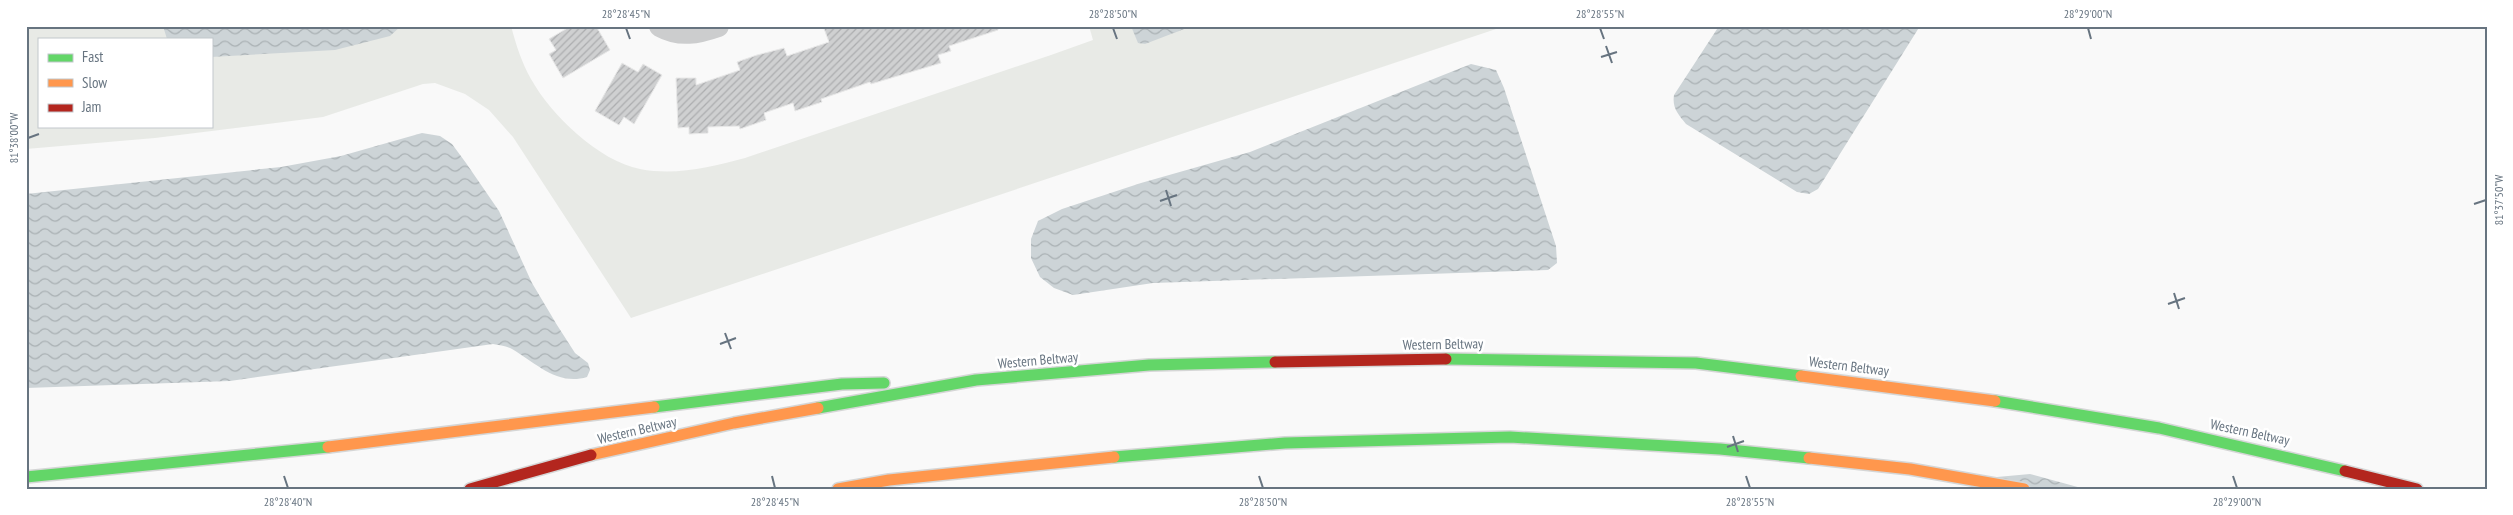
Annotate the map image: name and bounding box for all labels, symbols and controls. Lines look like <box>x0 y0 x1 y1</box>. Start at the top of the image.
text: 28°28'45"N <box>602 6 650 21</box>
text: 28°28'50"N <box>1089 6 1137 21</box>
text: 28°28'55"N <box>1576 6 1624 21</box>
text: 28°29'00"N <box>2064 6 2112 21</box>
legend <box>38 38 212 128</box>
text: Fast <box>82 47 103 66</box>
text: Slow <box>82 73 107 92</box>
text: Jam <box>81 97 101 116</box>
text: 81°38'00"W <box>6 113 21 163</box>
text: 81°37'50"W <box>2491 175 2506 225</box>
street label: Western Beltway <box>1403 334 1484 354</box>
street label: Western Beltway <box>997 347 1080 372</box>
street label: Western Beltway <box>1808 352 1891 380</box>
street label: Western Beltway <box>596 412 679 448</box>
street label: Western Beltway <box>2209 415 2292 449</box>
text: 28°28'40"N <box>264 494 312 509</box>
text: 28°28'45"N <box>751 494 799 509</box>
text: 28°28'50"N <box>1239 494 1287 509</box>
text: 28°28'55"N <box>1726 494 1774 509</box>
text: 28°29'00"N <box>2213 494 2261 509</box>

